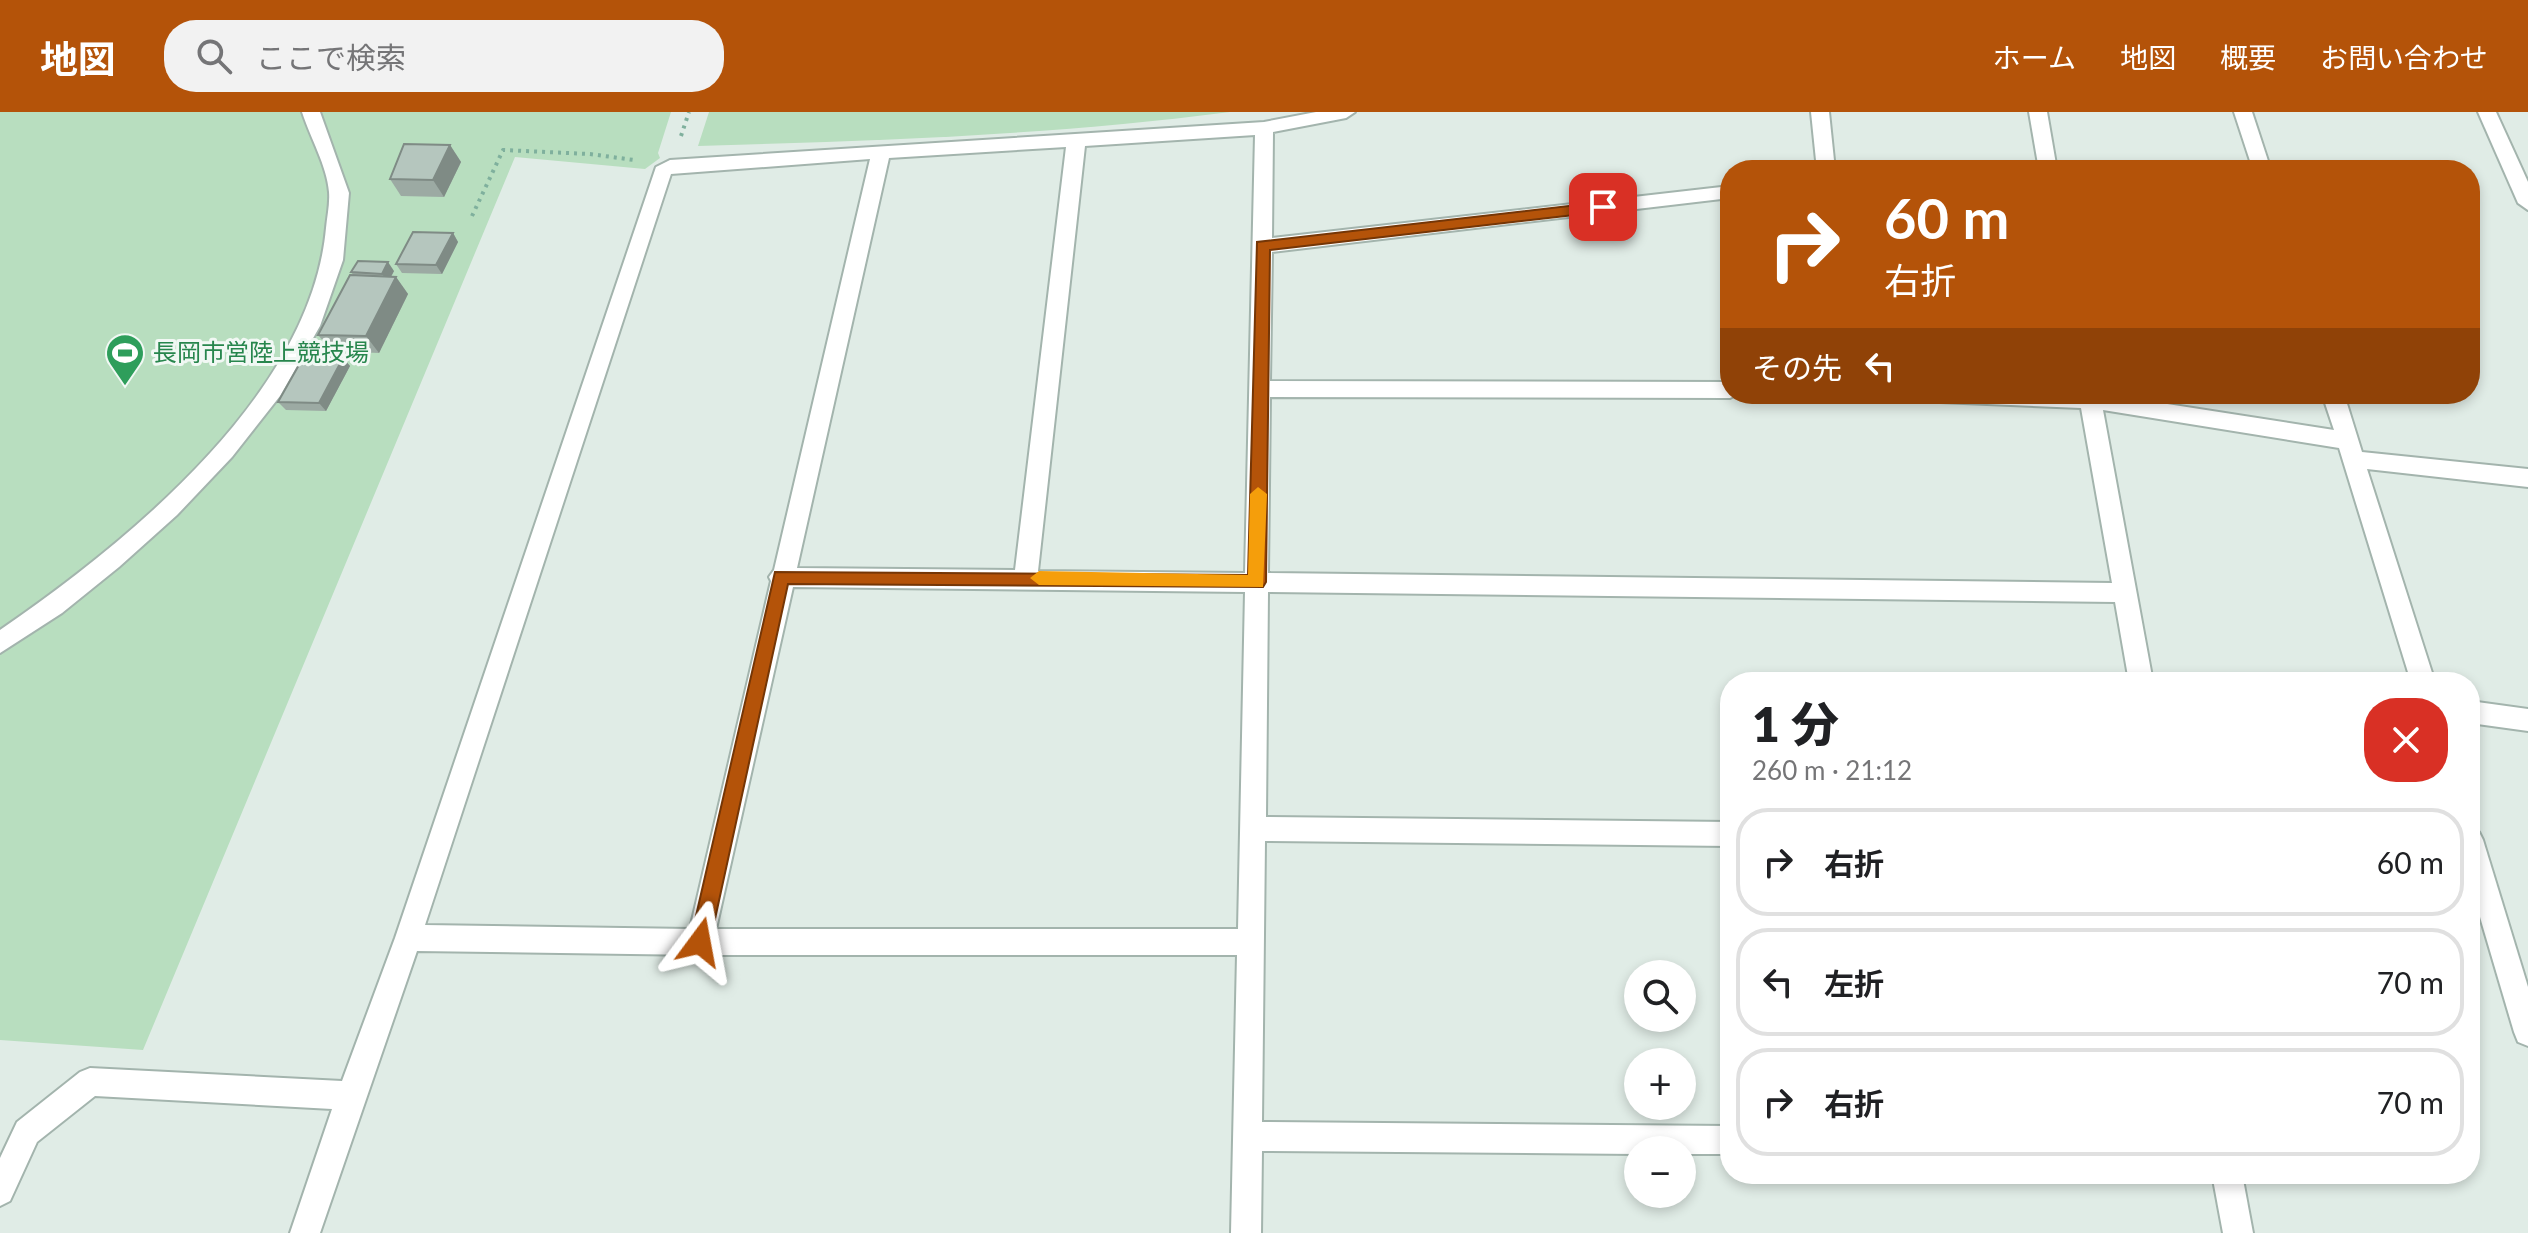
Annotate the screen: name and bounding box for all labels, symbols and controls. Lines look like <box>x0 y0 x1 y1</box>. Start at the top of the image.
search box <box>164 20 724 92</box>
icon: search <box>192 34 236 78</box>
text: 地図 <box>40 35 116 81</box>
text: ここで検索 <box>256 39 406 75</box>
text: ホーム <box>1993 40 2076 74</box>
text: 地図 <box>2120 40 2176 74</box>
text: 概要 <box>2220 40 2276 74</box>
text: お問い合わせ <box>2320 40 2488 74</box>
pin <box>1569 173 1637 241</box>
text: 60 m <box>1884 184 2009 251</box>
icon: arrive <box>1581 185 1625 229</box>
icon: right <box>1752 192 1856 296</box>
text: 右折 <box>1884 258 1956 302</box>
sports icon: 長岡市営陸上競技場 <box>104 332 146 387</box>
place label: 長岡市営陸上競技場 <box>153 337 369 366</box>
icon: left <box>1858 344 1902 388</box>
text: その先 <box>1752 349 1842 385</box>
text: 1 分 <box>1752 695 1839 752</box>
button: close <box>2364 698 2448 782</box>
text: 260 m · 21:12 <box>1752 754 1912 786</box>
icon: right <box>1756 840 1800 884</box>
text: 60 m <box>2377 844 2444 880</box>
text: 右折 <box>1824 845 1884 881</box>
position arrow <box>658 900 742 984</box>
map controls <box>1624 960 1696 1208</box>
button: search <box>1624 960 1696 1032</box>
icon: left <box>1756 960 1800 1004</box>
text: 70 m <box>2377 964 2444 1000</box>
text: 左折 <box>1824 965 1884 1001</box>
button: + <box>1624 1048 1696 1120</box>
icon: right <box>1756 1080 1800 1124</box>
text: 70 m <box>2377 1084 2444 1120</box>
text: 右折 <box>1824 1085 1884 1121</box>
button: − <box>1624 1136 1696 1208</box>

